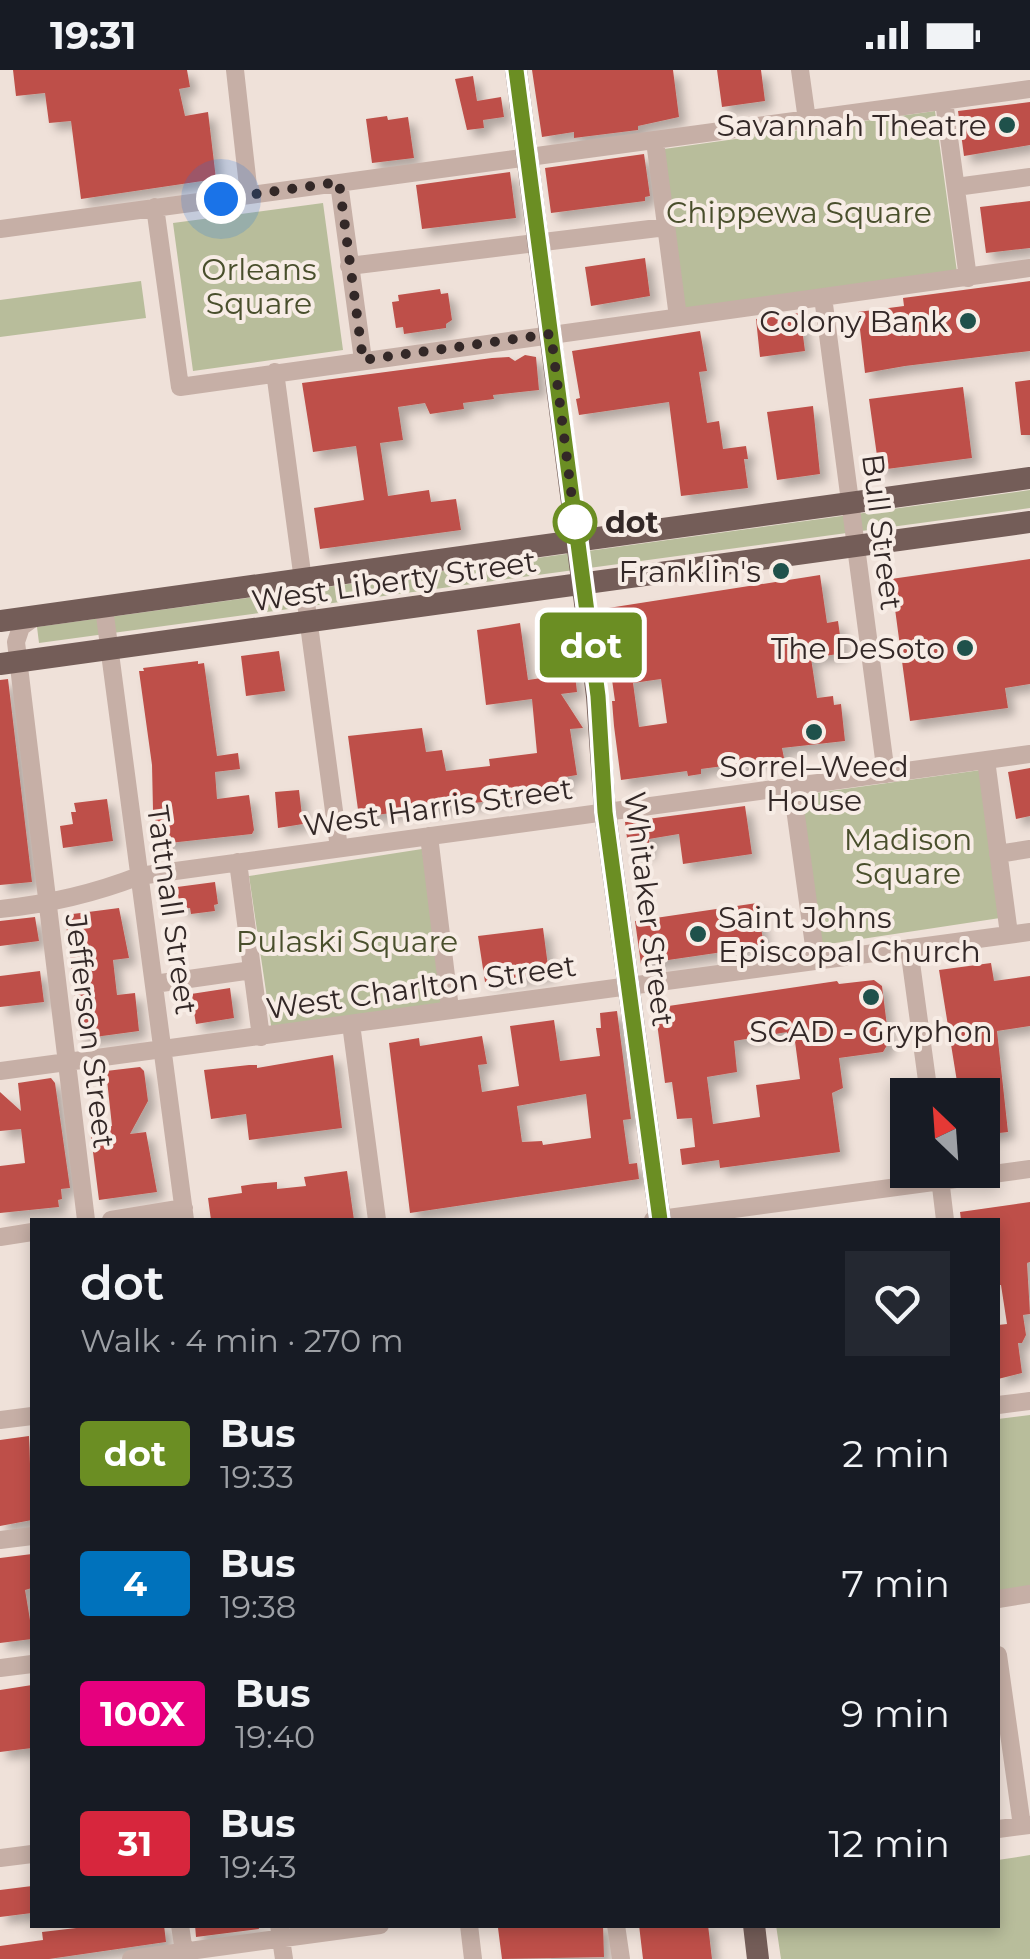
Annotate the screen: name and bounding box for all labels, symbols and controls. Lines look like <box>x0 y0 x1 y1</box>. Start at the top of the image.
text: 19:31 <box>50 12 136 59</box>
place label: Savannah Theatre <box>717 107 987 144</box>
marker: Savannah Theatre <box>996 114 1018 136</box>
your location <box>196 174 246 224</box>
park label: Chippewa Square <box>666 194 932 231</box>
park label: Orleans Square <box>201 251 317 322</box>
place label: Colony Bank <box>759 303 948 340</box>
marker: Colony Bank <box>957 310 979 332</box>
street label: Bull Street <box>854 452 910 612</box>
marker: dot <box>554 501 596 543</box>
place label: dot <box>605 504 658 541</box>
street label: West Liberty Street <box>249 543 539 619</box>
place label: Franklin's <box>618 553 761 590</box>
marker: Franklin's <box>770 560 792 582</box>
line badge: dot <box>534 612 648 678</box>
text: dot <box>560 624 622 667</box>
place label: The DeSoto <box>771 630 945 667</box>
marker: The DeSoto <box>954 637 976 659</box>
marker: Sorrel–Weed House <box>803 721 825 743</box>
place label: Sorrel–Weed House <box>719 748 909 819</box>
street label: West Harris Street <box>301 770 575 844</box>
street label: Whitaker Street <box>616 790 682 1028</box>
street label: Tattnall Street <box>139 803 205 1017</box>
park label: Madison Square <box>844 821 972 892</box>
place label: Saint Johns Episcopal Church <box>718 899 981 970</box>
street label: Jefferson Street <box>57 911 123 1150</box>
park label: Pulaski Square <box>236 923 458 960</box>
marker: Saint Johns Episcopal Church <box>687 923 709 945</box>
street label: West Charlton Street <box>264 947 578 1027</box>
marker: SCAD - Gryphon <box>860 986 882 1008</box>
place label: SCAD - Gryphon <box>749 1013 993 1050</box>
north arrow <box>890 1078 1000 1188</box>
map controls <box>890 1078 1000 1188</box>
button: heart <box>845 1251 950 1356</box>
text: dot <box>80 1254 164 1312</box>
text: Walk · 4 min · 270 m <box>80 1321 404 1360</box>
text: Bus <box>220 1410 295 1457</box>
text: 2 min <box>842 1430 950 1477</box>
text: dot <box>104 1432 166 1475</box>
text: 19:33 <box>220 1457 294 1496</box>
text: Bus <box>220 1540 295 1587</box>
text: 7 min <box>841 1560 950 1607</box>
text: 4 <box>123 1562 147 1605</box>
text: 19:38 <box>220 1587 296 1626</box>
text: Bus <box>235 1670 310 1717</box>
text: 9 min <box>841 1690 950 1737</box>
text: 100X <box>100 1692 185 1735</box>
text: 19:40 <box>235 1717 315 1756</box>
text: Bus <box>220 1800 295 1847</box>
text: 12 min <box>829 1820 950 1867</box>
text: 31 <box>118 1822 152 1865</box>
text: 19:43 <box>220 1847 297 1886</box>

